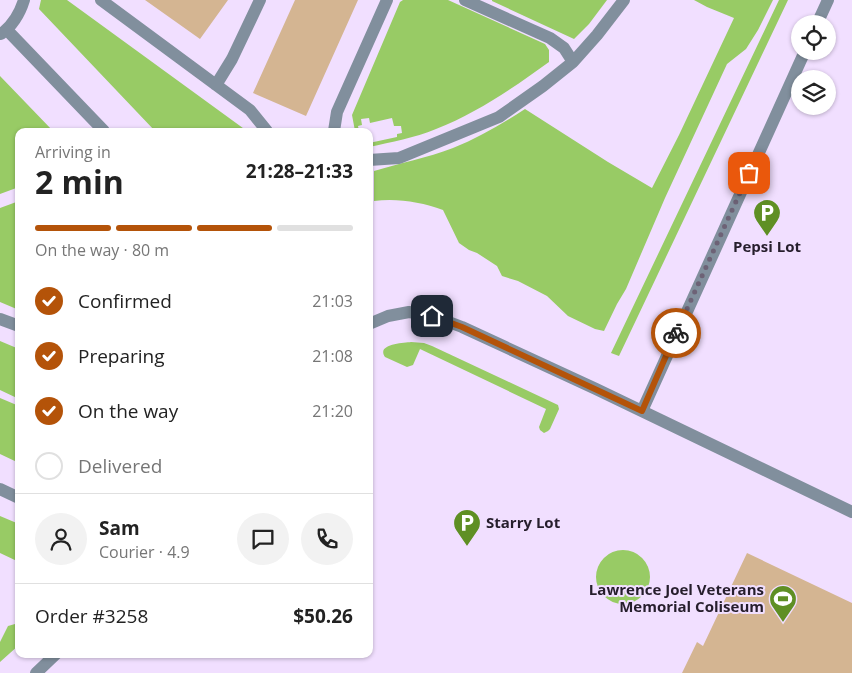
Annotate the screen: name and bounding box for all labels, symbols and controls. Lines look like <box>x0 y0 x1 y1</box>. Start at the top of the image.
map controls <box>791 15 836 115</box>
button: locate <box>791 15 836 60</box>
button: layers <box>791 70 836 115</box>
text: Arriving in <box>35 141 111 163</box>
pin <box>728 152 770 194</box>
text: 21:28–21:33 <box>246 158 353 184</box>
icon: bag <box>735 159 763 187</box>
text: 2 min <box>35 160 124 203</box>
parking icon: Pepsi Lot <box>752 198 782 237</box>
place label: Pepsi Lot <box>733 236 801 256</box>
text: On the way · 80 m <box>35 239 169 261</box>
icon: check <box>35 287 63 315</box>
text: Confirmed <box>78 288 172 314</box>
text: 21:03 <box>312 290 353 312</box>
pin <box>411 295 453 337</box>
icon: home <box>418 302 446 330</box>
courier <box>651 308 701 358</box>
icon: bike <box>662 319 690 347</box>
icon: check <box>35 342 63 370</box>
text: Preparing <box>78 343 165 369</box>
text: 21:08 <box>312 345 353 367</box>
icon: check <box>35 397 63 425</box>
text: On the way <box>78 398 178 424</box>
text: 21:20 <box>312 400 353 422</box>
text: Delivered <box>78 453 162 479</box>
parking icon: Starry Lot <box>452 508 482 547</box>
place label: Starry Lot <box>486 512 561 532</box>
button: person <box>35 513 87 565</box>
button: chat <box>237 513 289 565</box>
button: phone <box>301 513 353 565</box>
text: Sam <box>99 515 140 541</box>
text: Courier · 4.9 <box>99 541 190 563</box>
place label: Lawrence Joel Veterans Memorial Coliseum <box>589 579 764 616</box>
sports icon: Lawrence Joel Veterans Memorial Coliseum <box>768 584 798 623</box>
text: Order #3258 <box>35 603 148 629</box>
text: $50.26 <box>293 603 353 629</box>

